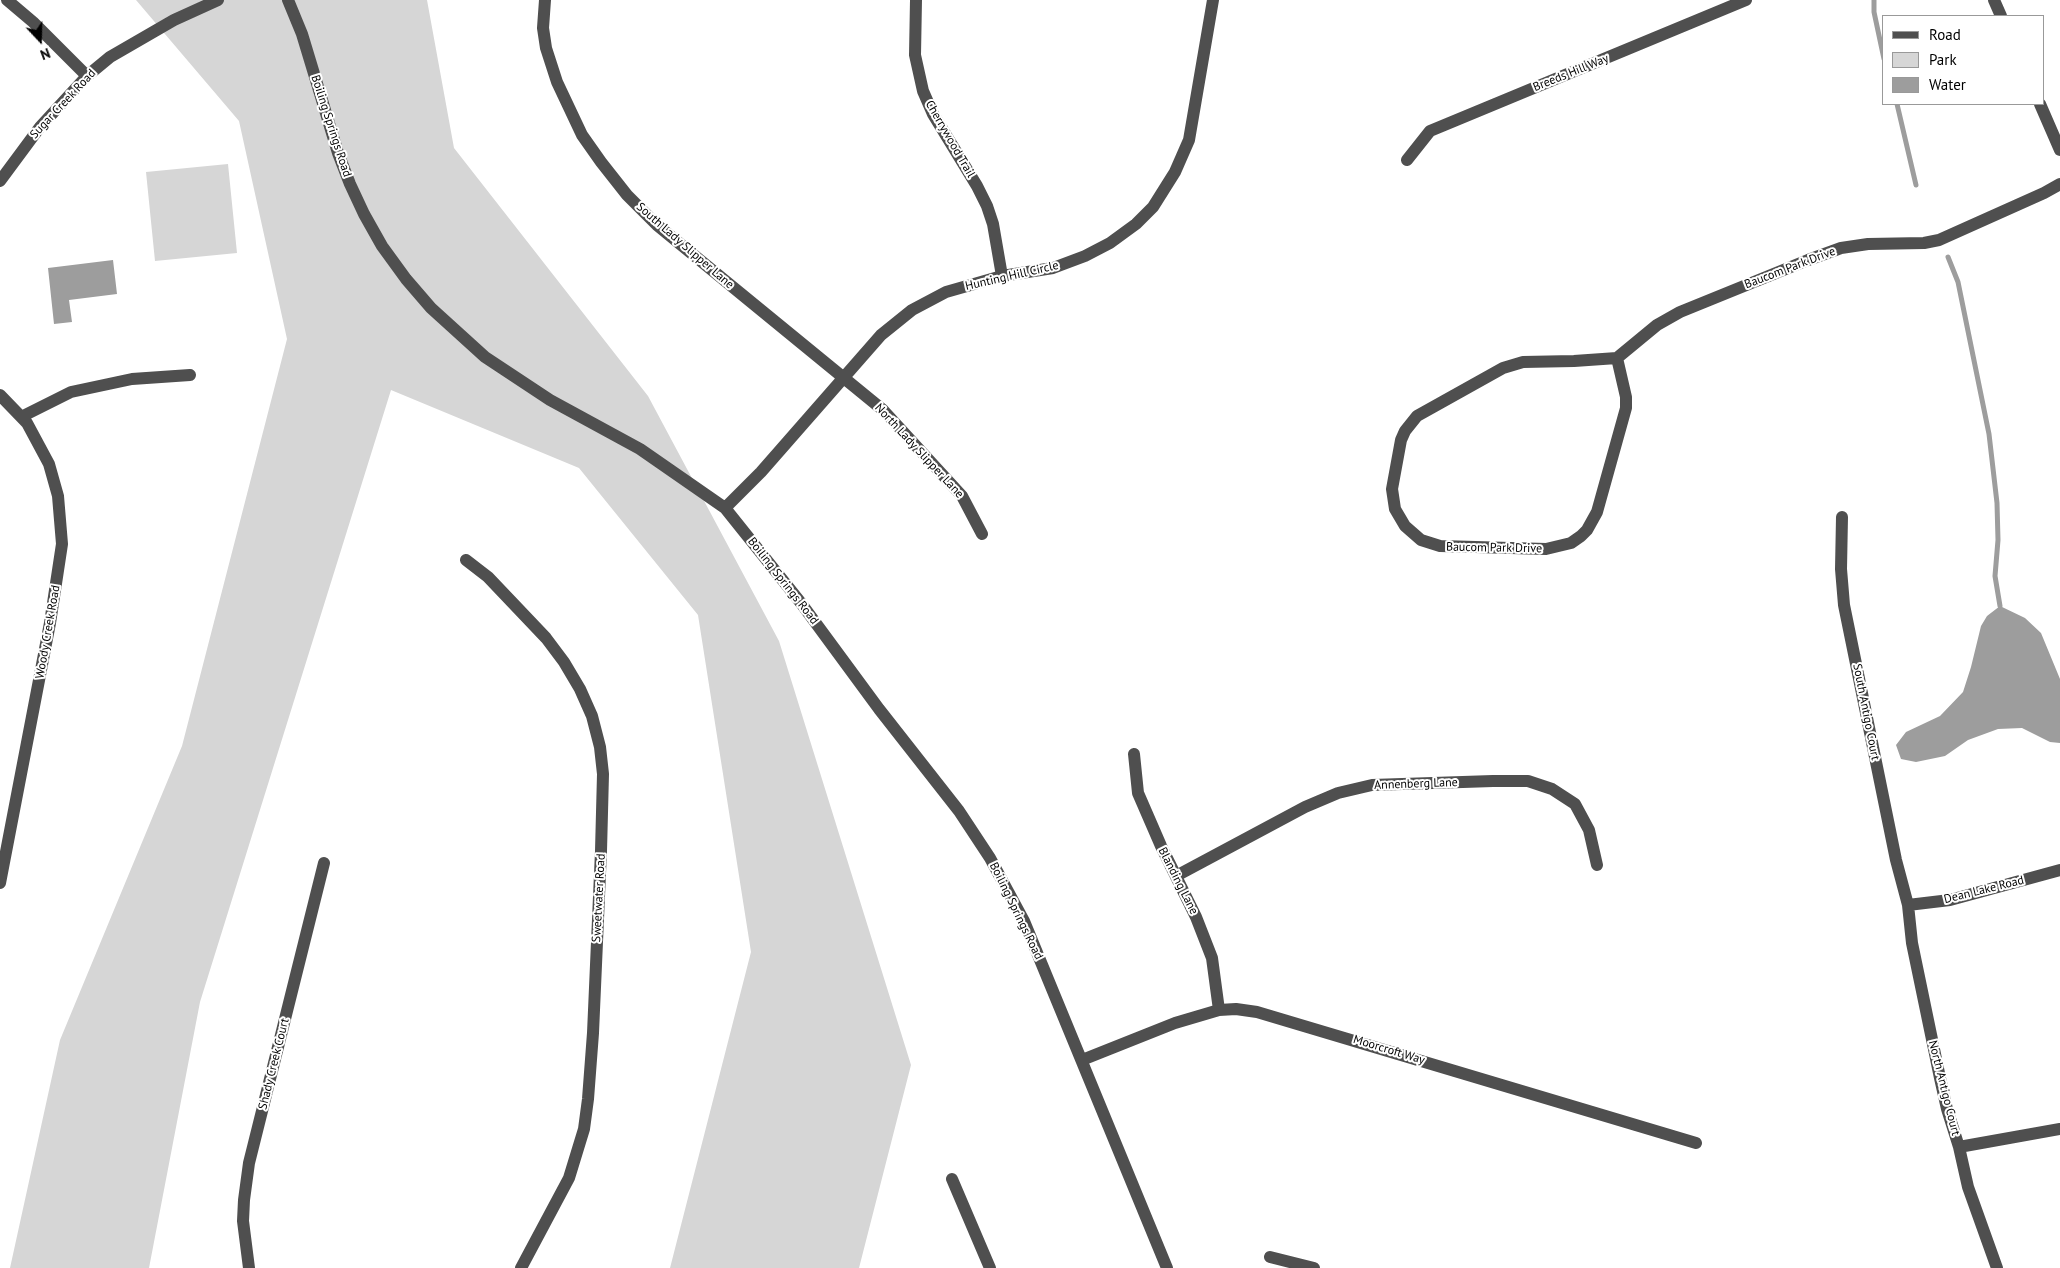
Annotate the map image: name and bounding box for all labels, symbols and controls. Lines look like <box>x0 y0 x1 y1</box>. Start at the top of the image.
north arrow <box>15 15 65 65</box>
legend <box>1882 15 2045 105</box>
text: Road <box>1929 25 1961 44</box>
text: N <box>38 44 53 64</box>
text: Park <box>1929 50 1957 69</box>
street label: Breeds Hill Way <box>1531 51 1611 95</box>
street label: Sugar Creek Road <box>27 66 99 142</box>
street label: Boiling Springs Road <box>308 73 354 179</box>
text: Water <box>1929 75 1966 94</box>
street label: Cherrywood Trail <box>922 98 978 180</box>
street label: South Lady Slipper Lane <box>633 200 737 292</box>
street label: Baucom Park Drive <box>1743 244 1837 292</box>
street label: Hunting Hill Circle <box>964 258 1060 294</box>
street label: North Lady Slipper Lane <box>871 401 967 501</box>
street label: Boiling Springs Road <box>745 535 821 627</box>
street label: Baucom Park Drive <box>1446 540 1542 556</box>
street label: Woody Creek Road <box>33 584 63 680</box>
street label: South Antigo Court <box>1850 663 1882 761</box>
street label: Annenberg Lane <box>1374 775 1458 793</box>
street label: Blanding Lane <box>1155 845 1201 917</box>
street label: Sweetwater Road <box>589 853 609 943</box>
street label: Boiling Springs Road <box>986 860 1046 962</box>
street label: Dean Lake Road <box>1943 873 2025 907</box>
street label: Shady Creek Court <box>256 1017 292 1111</box>
street label: Moorcroft Way <box>1351 1032 1427 1068</box>
street label: North Antigo Court <box>1925 1039 1963 1137</box>

